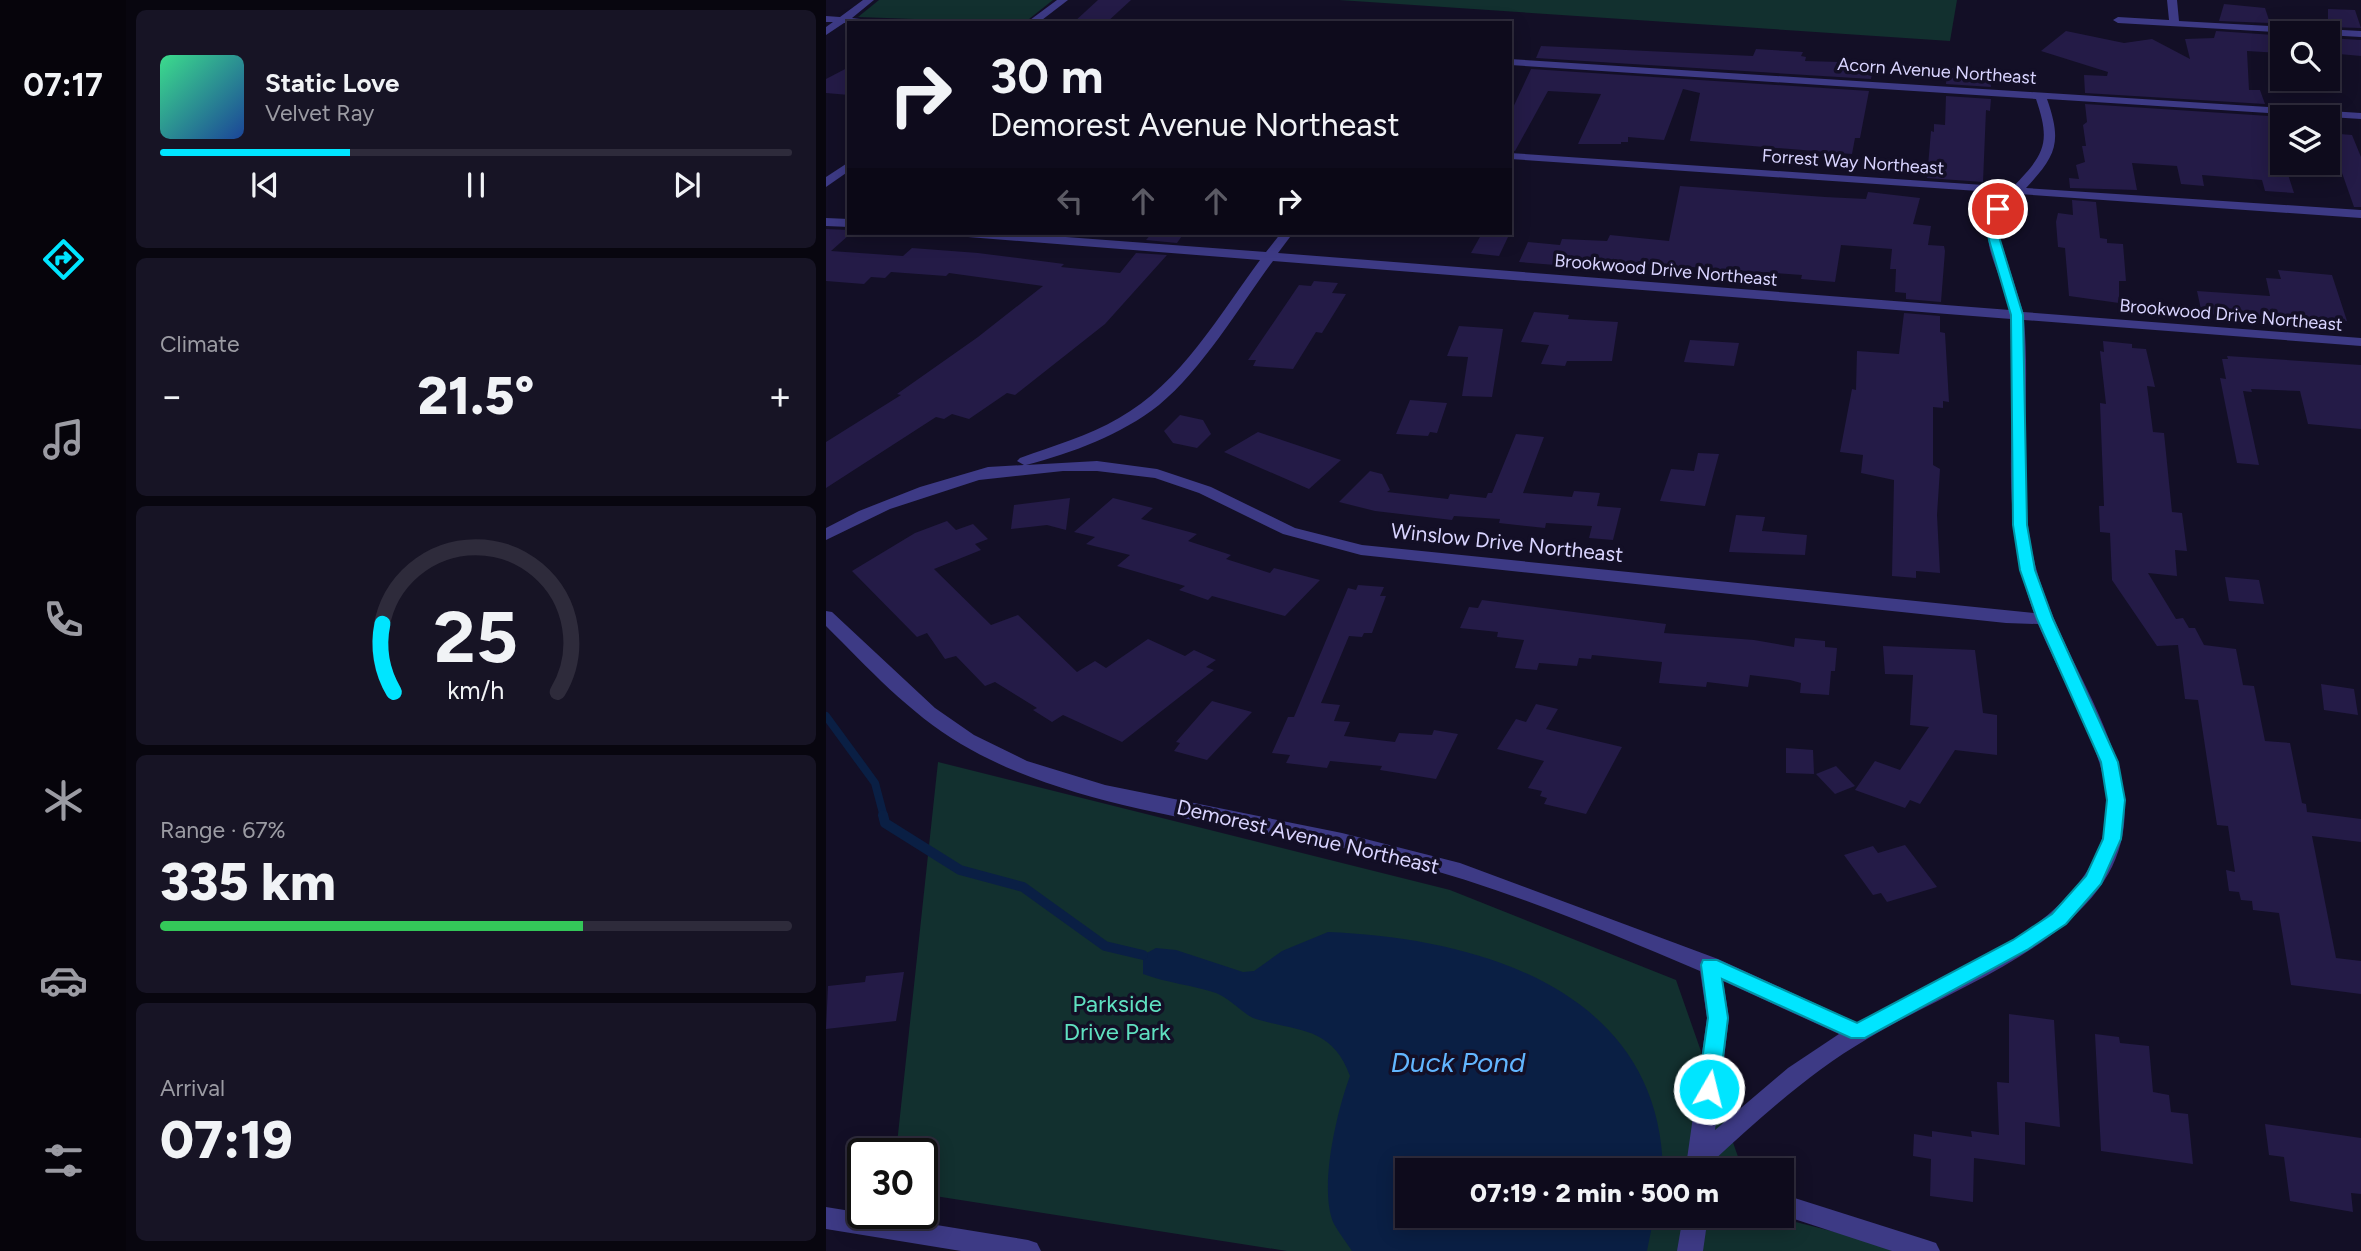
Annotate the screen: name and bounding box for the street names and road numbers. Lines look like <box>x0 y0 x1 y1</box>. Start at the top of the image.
street label: Acorn Avenue Northeast <box>1837 53 2038 89</box>
street label: Forrest Way Northeast <box>1761 145 1945 179</box>
street label: Brookwood Drive Northeast <box>1553 249 1779 291</box>
street label: Brookwood Drive Northeast <box>2118 294 2344 336</box>
street label: Winslow Drive Northeast <box>1390 518 1625 567</box>
street label: Demorest Avenue Northeast <box>1174 794 1442 879</box>

